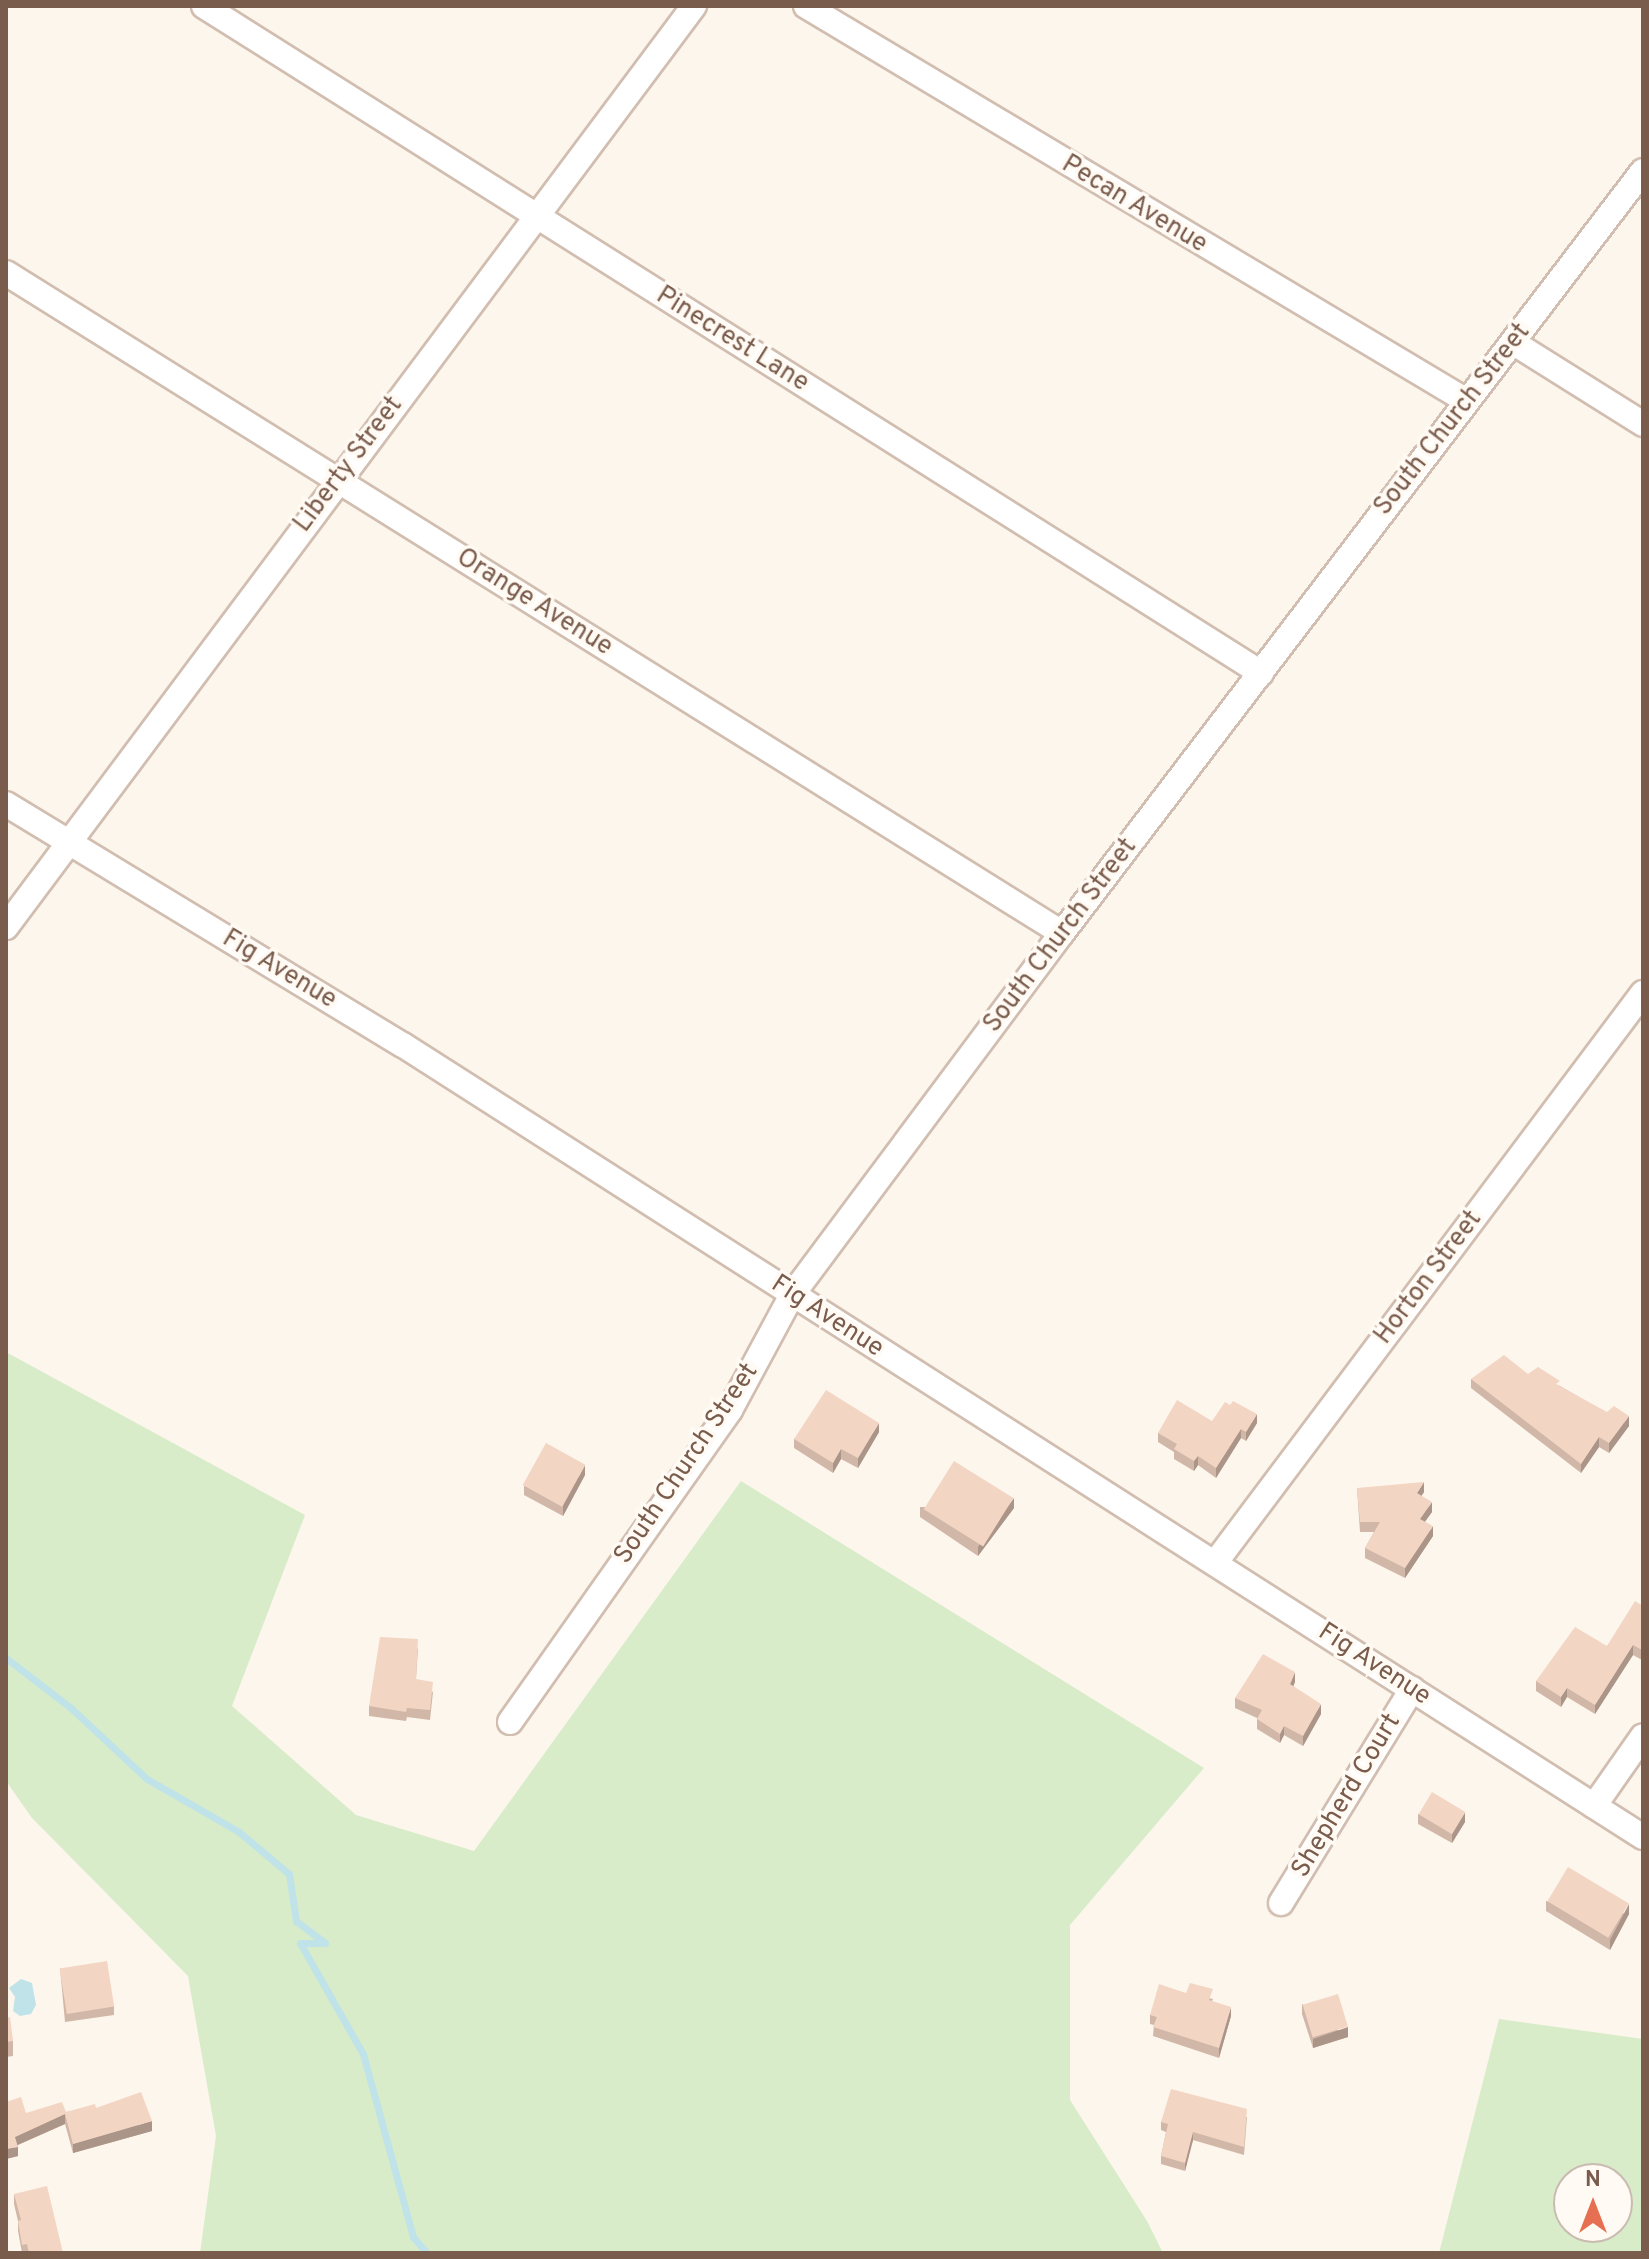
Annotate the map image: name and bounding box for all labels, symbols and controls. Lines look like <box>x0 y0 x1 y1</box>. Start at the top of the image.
street label: Pecan Avenue <box>1055 149 1213 261</box>
street label: Pinecrest Lane <box>650 281 814 399</box>
street label: South Church Street <box>1368 318 1538 522</box>
street label: Liberty Street <box>288 391 410 539</box>
street label: Orange Avenue <box>450 542 618 664</box>
street label: South Church Street <box>978 833 1144 1039</box>
street label: Fig Avenue <box>216 923 342 1017</box>
street label: Horton Street <box>1369 1205 1489 1351</box>
street label: Fig Avenue <box>764 1269 890 1365</box>
street label: South Church Street <box>608 1358 766 1570</box>
street label: Fig Avenue <box>1311 1617 1437 1713</box>
street label: Shepherd Court <box>1286 1708 1408 1884</box>
north arrow <box>1553 2163 1633 2243</box>
text: N <box>1585 2167 1601 2194</box>

